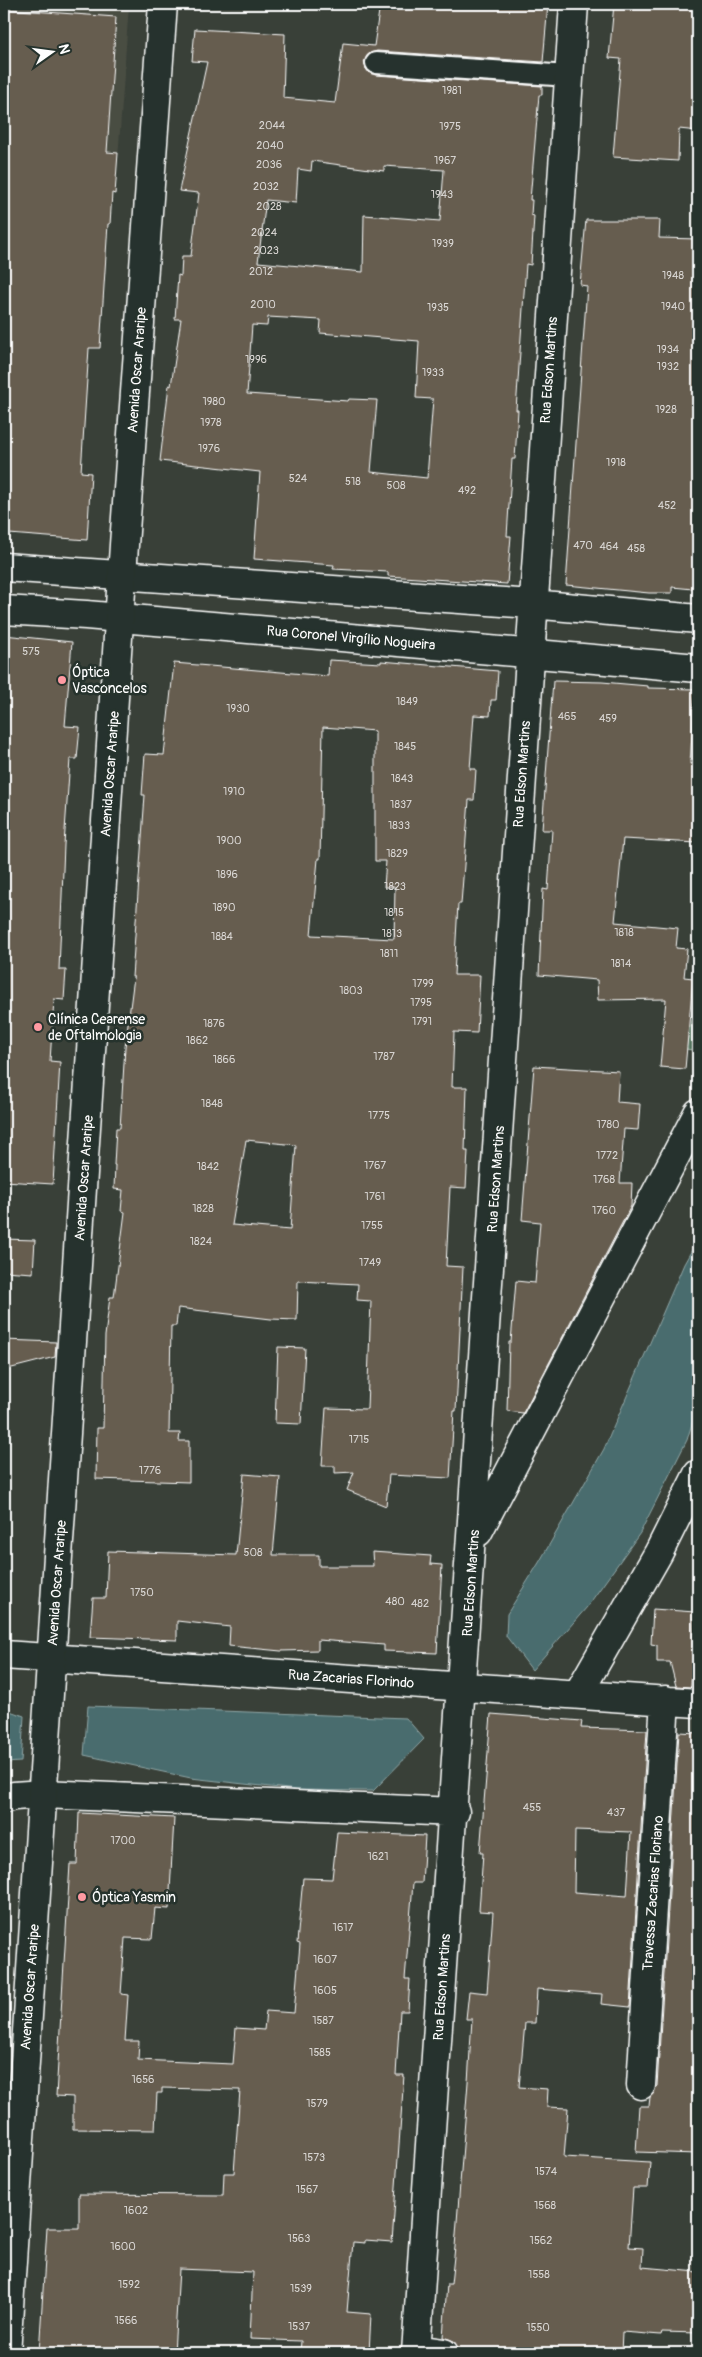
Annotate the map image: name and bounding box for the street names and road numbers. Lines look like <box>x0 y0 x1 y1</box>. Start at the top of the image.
street label: Avenida Oscar Araripe <box>124 306 150 434</box>
street label: Rua Edson Martins <box>537 315 561 424</box>
street label: Rua Coronel Virgílio Nogueira <box>266 622 436 654</box>
street label: Avenida Oscar Araripe <box>97 710 123 838</box>
street label: Rua Edson Martins <box>510 719 534 828</box>
street label: Avenida Oscar Araripe <box>71 1114 97 1242</box>
street label: Rua Edson Martins <box>484 1124 508 1233</box>
street label: Avenida Oscar Araripe <box>44 1519 70 1647</box>
street label: Rua Edson Martins <box>459 1528 483 1637</box>
street label: Rua Zacarias Florindo <box>287 1666 415 1692</box>
street label: Travessa Zacarias Floriano <box>639 1814 667 1971</box>
street label: Avenida Oscar Araripe <box>17 1923 43 2051</box>
street label: Rua Edson Martins <box>430 1932 454 2041</box>

